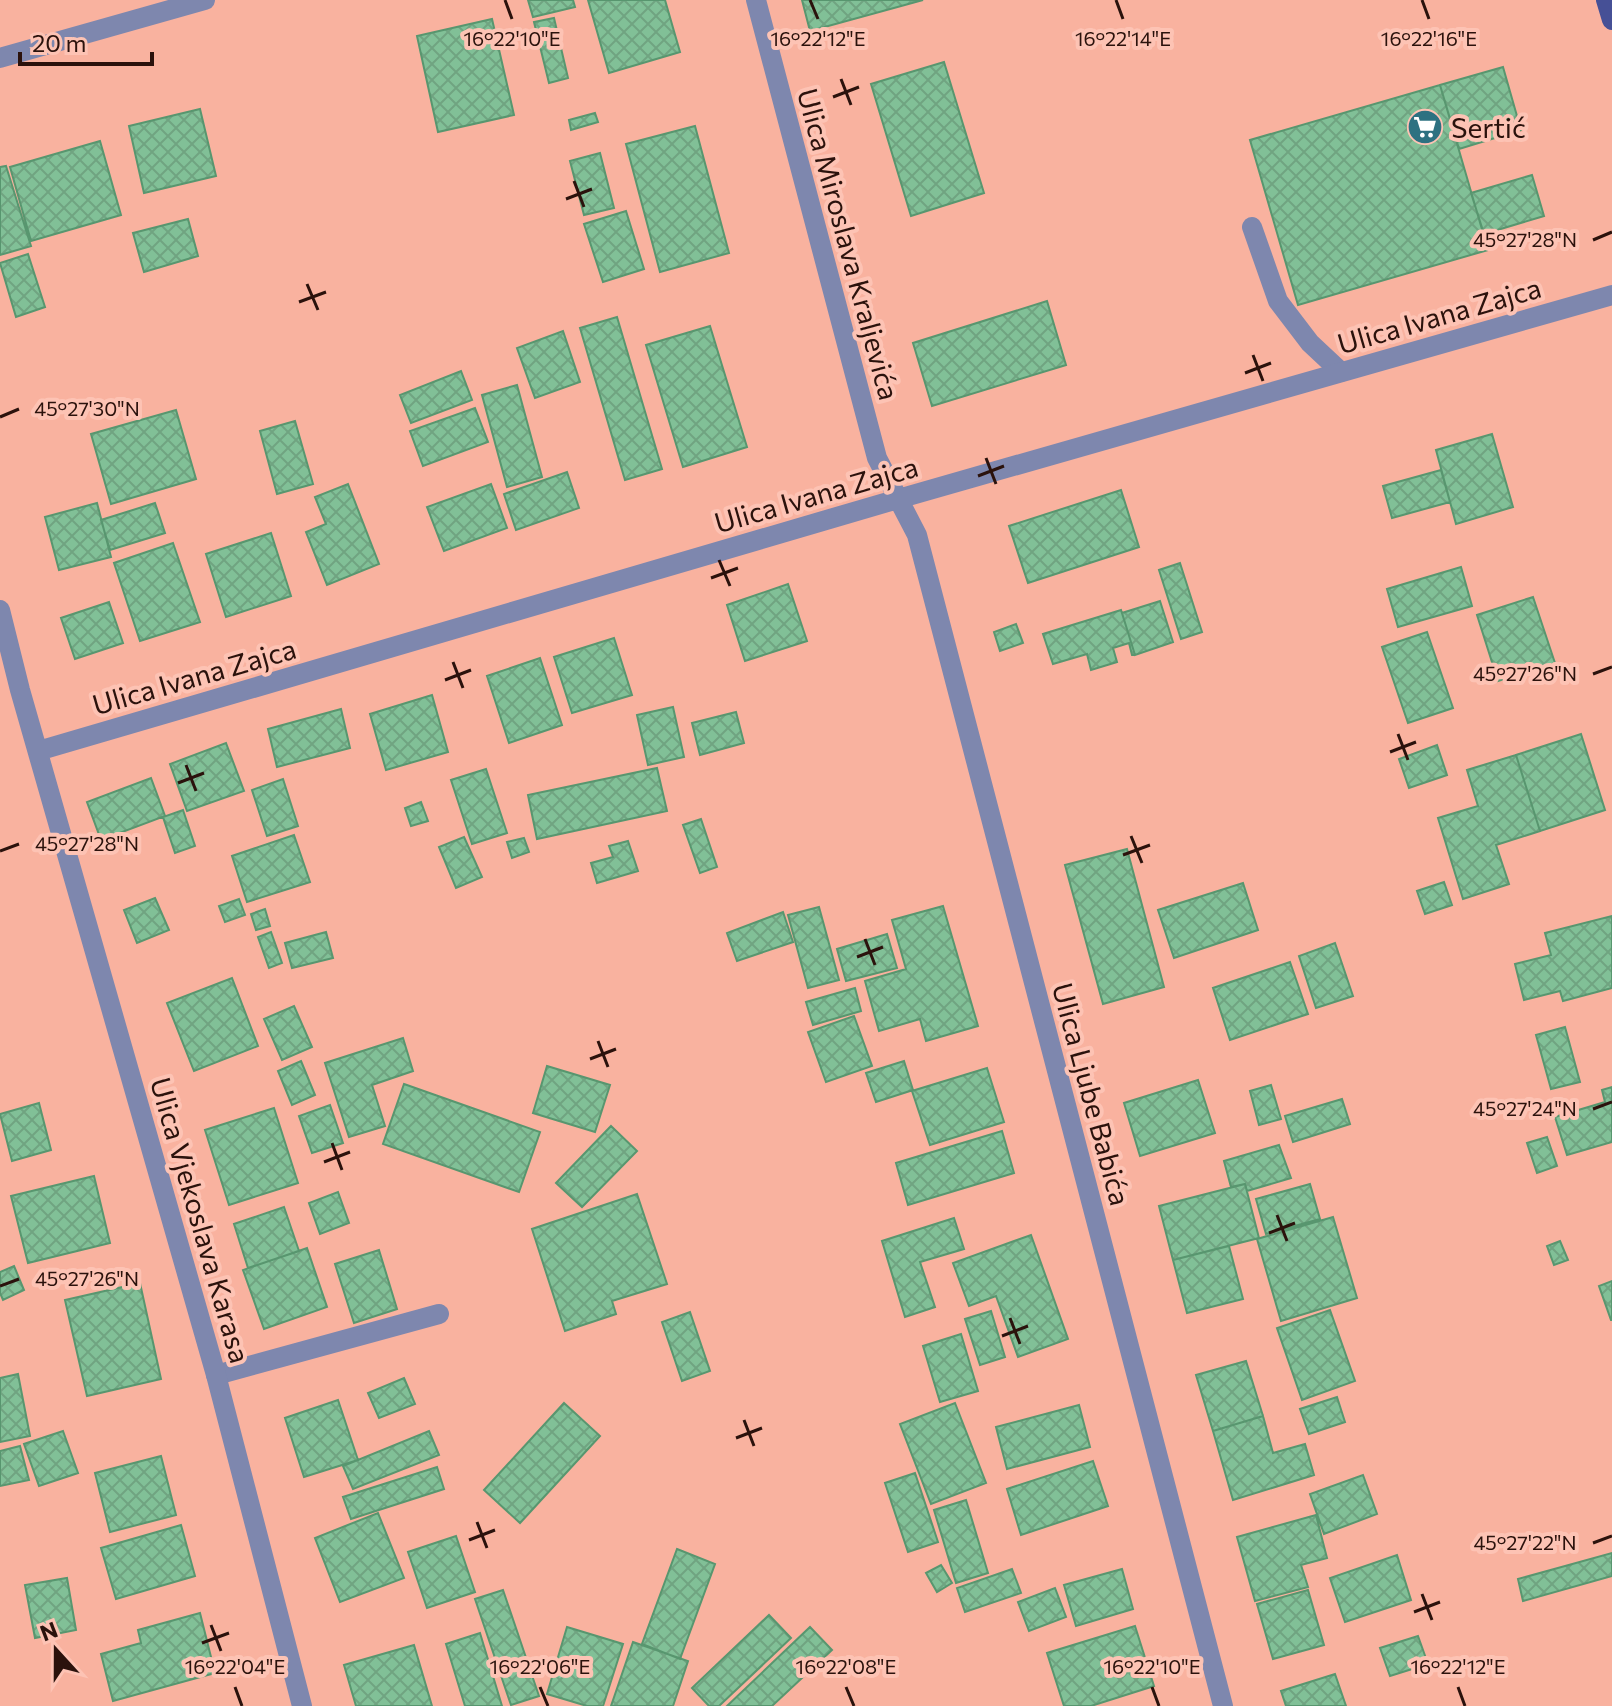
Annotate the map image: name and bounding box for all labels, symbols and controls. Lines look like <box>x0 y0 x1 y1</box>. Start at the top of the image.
scale bar <box>20 16 152 66</box>
text: 16°22'10"E <box>463 26 561 50</box>
text: 16°22'12"E <box>770 26 866 50</box>
text: 16°22'14"E <box>1075 26 1171 50</box>
text: 16°22'16"E <box>1381 26 1477 50</box>
text: 20 m <box>32 28 86 57</box>
street label: Ulica Miroslava Kraljevića <box>791 85 907 403</box>
supermarket icon: Sertić <box>1406 108 1444 146</box>
place label: Sertić <box>1451 110 1526 144</box>
text: 45°27'28"N <box>1473 227 1577 251</box>
street label: Ulica Ivana Zajca <box>1333 270 1545 360</box>
text: 45°27'30"N <box>34 396 140 420</box>
street label: Ulica Ivana Zajca <box>710 449 922 539</box>
street label: Ulica Ivana Zajca <box>88 631 300 721</box>
text: 45°27'26"N <box>1473 661 1577 685</box>
text: 45°27'28"N <box>35 831 139 855</box>
street label: Ulica Ljube Babića <box>1046 979 1138 1209</box>
street label: Ulica Vjekoslava Karasa <box>144 1073 258 1367</box>
text: 45°27'24"N <box>1473 1096 1577 1120</box>
text: 45°27'26"N <box>35 1266 139 1290</box>
text: 45°27'22"N <box>1473 1530 1577 1554</box>
north arrow <box>16 1610 96 1690</box>
text: N <box>36 1615 61 1646</box>
text: 16°22'04"E <box>185 1654 285 1678</box>
text: 16°22'06"E <box>490 1654 590 1678</box>
text: 16°22'08"E <box>796 1654 896 1678</box>
text: 16°22'10"E <box>1103 1654 1201 1678</box>
text: 16°22'12"E <box>1410 1654 1506 1678</box>

